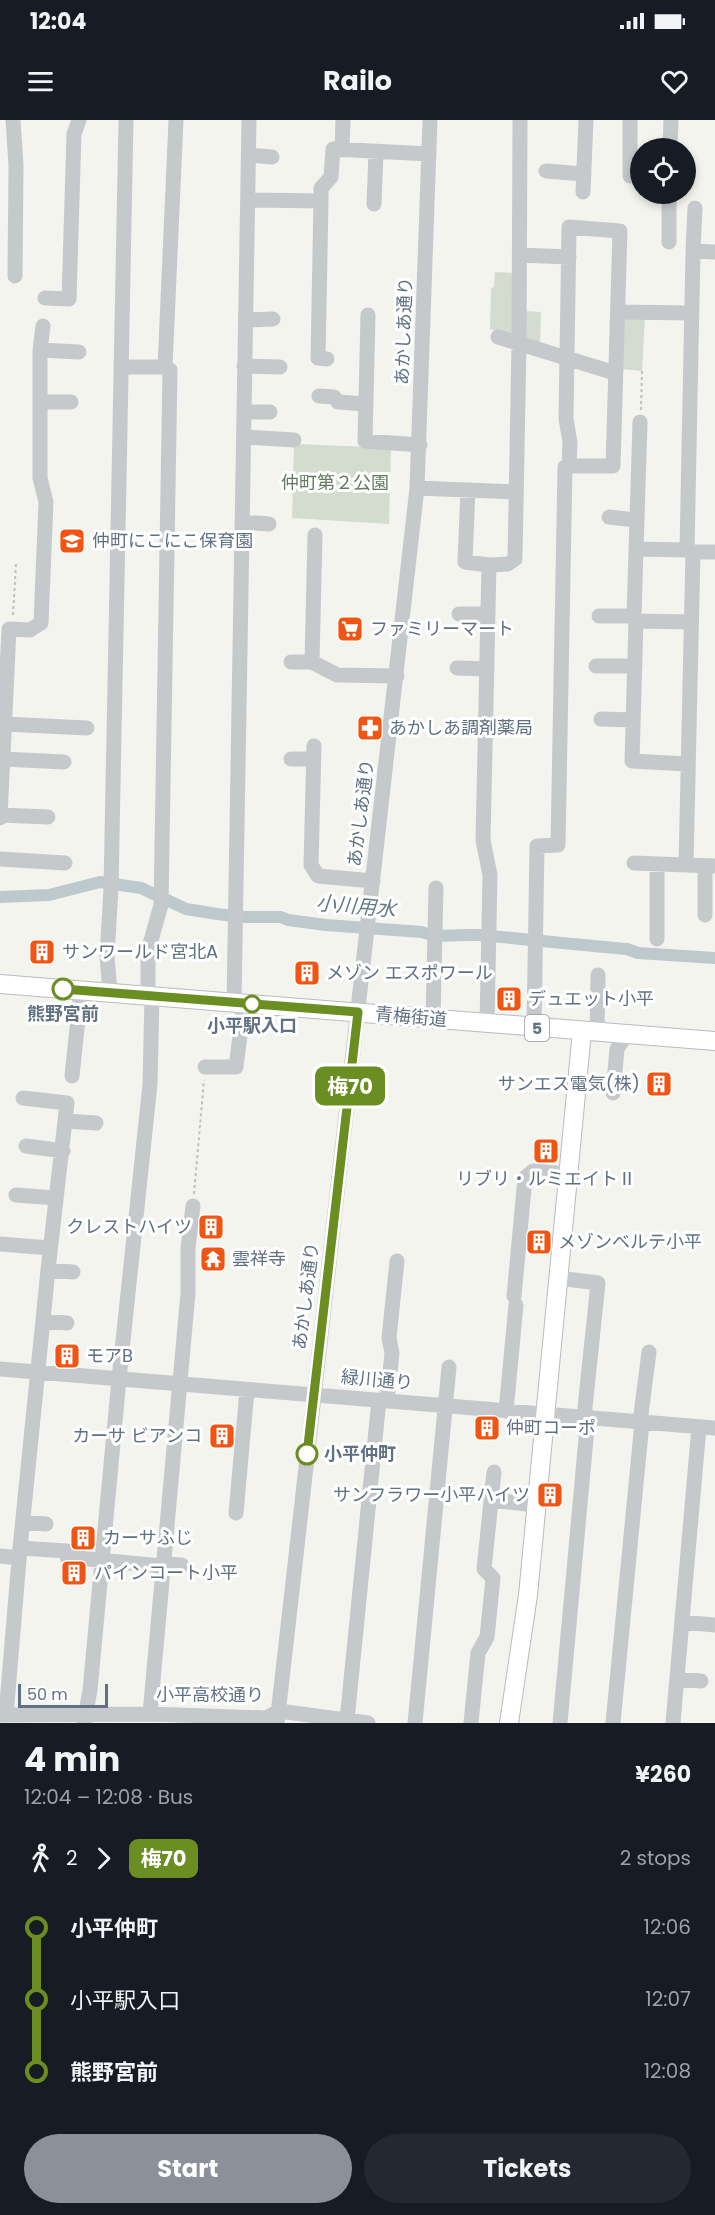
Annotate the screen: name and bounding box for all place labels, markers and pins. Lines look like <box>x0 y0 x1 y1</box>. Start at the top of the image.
school or university icon: 仲町にこにこ保育園 <box>57 526 87 556</box>
place label: 仲町にこにこ保育園 <box>92 528 253 553</box>
supermarket icon: ファミリーマート <box>335 614 365 644</box>
place label: ファミリーマート <box>370 616 514 641</box>
pharmacy icon: あかしあ調剤薬局 <box>355 713 385 743</box>
place label: あかしあ調剤薬局 <box>389 715 533 740</box>
building icon: サンワールド宮北A <box>27 937 57 967</box>
place label: サンワールド宮北A <box>62 939 218 964</box>
building icon: メゾン エスポワール <box>292 958 322 988</box>
place label: メゾン エスポワール <box>326 960 493 985</box>
marker: 熊野宮前 <box>52 978 74 1000</box>
building icon: デュエット小平 <box>494 984 524 1014</box>
place label: デュエット小平 <box>528 986 654 1011</box>
marker: 小平駅入口 <box>243 995 261 1013</box>
place label: 熊野宮前 <box>27 1001 99 1026</box>
place label: 小平駅入口 <box>207 1013 297 1038</box>
building icon: サンエス電気(株) <box>644 1069 674 1099</box>
place label: サンエス電気(株) <box>498 1071 640 1096</box>
building icon: リブリ・ルミエイトⅡ <box>531 1136 561 1166</box>
place label: リブリ・ルミエイトⅡ <box>456 1166 636 1191</box>
building icon: クレストハイツ <box>196 1212 226 1242</box>
place label: クレストハイツ <box>66 1214 192 1239</box>
building icon: メゾンベルテ小平 <box>524 1227 554 1257</box>
place label: メゾンベルテ小平 <box>558 1229 702 1254</box>
temple icon: 雲祥寺 <box>198 1244 228 1274</box>
place label: 雲祥寺 <box>232 1246 286 1271</box>
building icon: モアB <box>52 1341 82 1371</box>
place label: モアB <box>86 1343 133 1368</box>
building icon: 仲町コーポ <box>472 1413 502 1443</box>
place label: 仲町コーポ <box>506 1415 596 1440</box>
building icon: カーサ ビアンコ <box>207 1421 237 1451</box>
place label: カーサ ビアンコ <box>72 1423 202 1448</box>
place label: 小平仲町 <box>324 1441 396 1466</box>
marker: 小平仲町 <box>296 1443 318 1465</box>
building icon: サンフラワー小平ハイツ <box>535 1480 565 1510</box>
place label: サンフラワー小平ハイツ <box>333 1482 530 1507</box>
building icon: カーサふじ <box>68 1523 98 1553</box>
place label: カーサふじ <box>103 1525 193 1550</box>
building icon: パインコート小平 <box>59 1558 89 1588</box>
place label: パインコート小平 <box>94 1560 238 1585</box>

